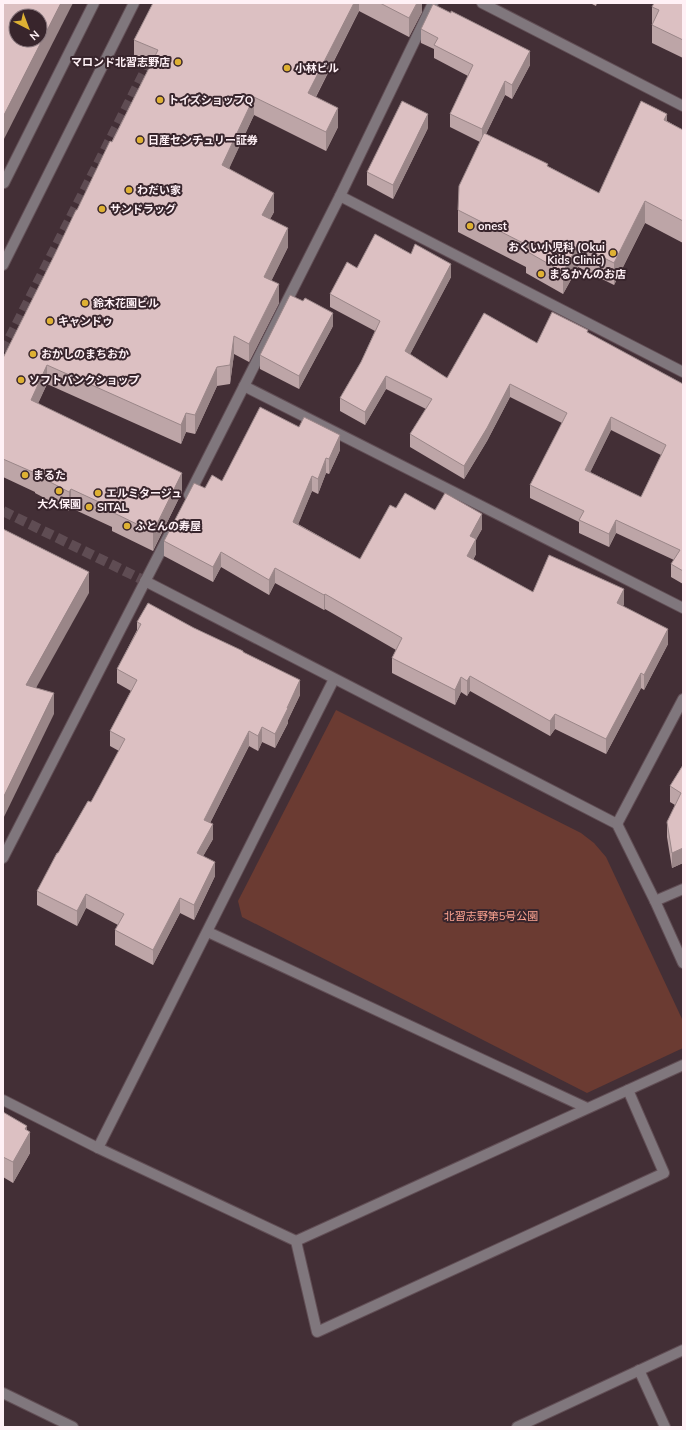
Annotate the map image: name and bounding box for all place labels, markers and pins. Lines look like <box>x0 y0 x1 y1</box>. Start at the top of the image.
place label: マロンド北習志野店 <box>71 55 170 69</box>
marker: マロンド北習志野店 <box>173 57 183 67</box>
place label: 小林ビル <box>295 61 339 75</box>
marker: 小林ビル <box>282 63 292 73</box>
place label: トイズショップQ <box>168 93 254 107</box>
marker: トイズショップQ <box>155 95 165 105</box>
place label: 日産センチュリー証券 <box>148 133 258 147</box>
marker: 日産センチュリー証券 <box>135 135 145 145</box>
place label: わだい家 <box>137 183 181 197</box>
marker: わだい家 <box>124 185 134 195</box>
place label: サンドラッグ <box>110 202 176 216</box>
marker: サンドラッグ <box>97 204 107 214</box>
place label: onest <box>478 219 507 233</box>
marker: onest <box>465 221 475 231</box>
place label: おくい小児科 (Okui Kids Clinic) <box>508 240 605 267</box>
marker: おくい小児科 (Okui Kids Clinic) <box>608 248 618 258</box>
place label: まるかんのお店 <box>549 267 626 281</box>
marker: まるかんのお店 <box>536 269 546 279</box>
place label: 鈴木花園ビル <box>93 296 159 310</box>
marker: 鈴木花園ビル <box>80 298 90 308</box>
place label: キャンドゥ <box>58 314 113 328</box>
marker: キャンドゥ <box>45 316 55 326</box>
place label: おかしのまちおか <box>41 347 129 361</box>
marker: おかしのまちおか <box>28 349 38 359</box>
place label: ソフトバンクショップ <box>29 373 140 387</box>
marker: ソフトバンクショップ <box>16 375 26 385</box>
place label: まるた <box>33 468 66 482</box>
marker: まるた <box>20 470 30 480</box>
marker: 大久保園 <box>54 486 64 496</box>
place label: エルミタージュ <box>106 486 182 500</box>
marker: エルミタージュ <box>93 488 103 498</box>
place label: 大久保園 <box>37 497 81 511</box>
place label: SITAL <box>97 500 128 514</box>
marker: SITAL <box>84 502 94 512</box>
place label: ふとんの寿屋 <box>135 519 201 533</box>
marker: ふとんの寿屋 <box>122 521 132 531</box>

